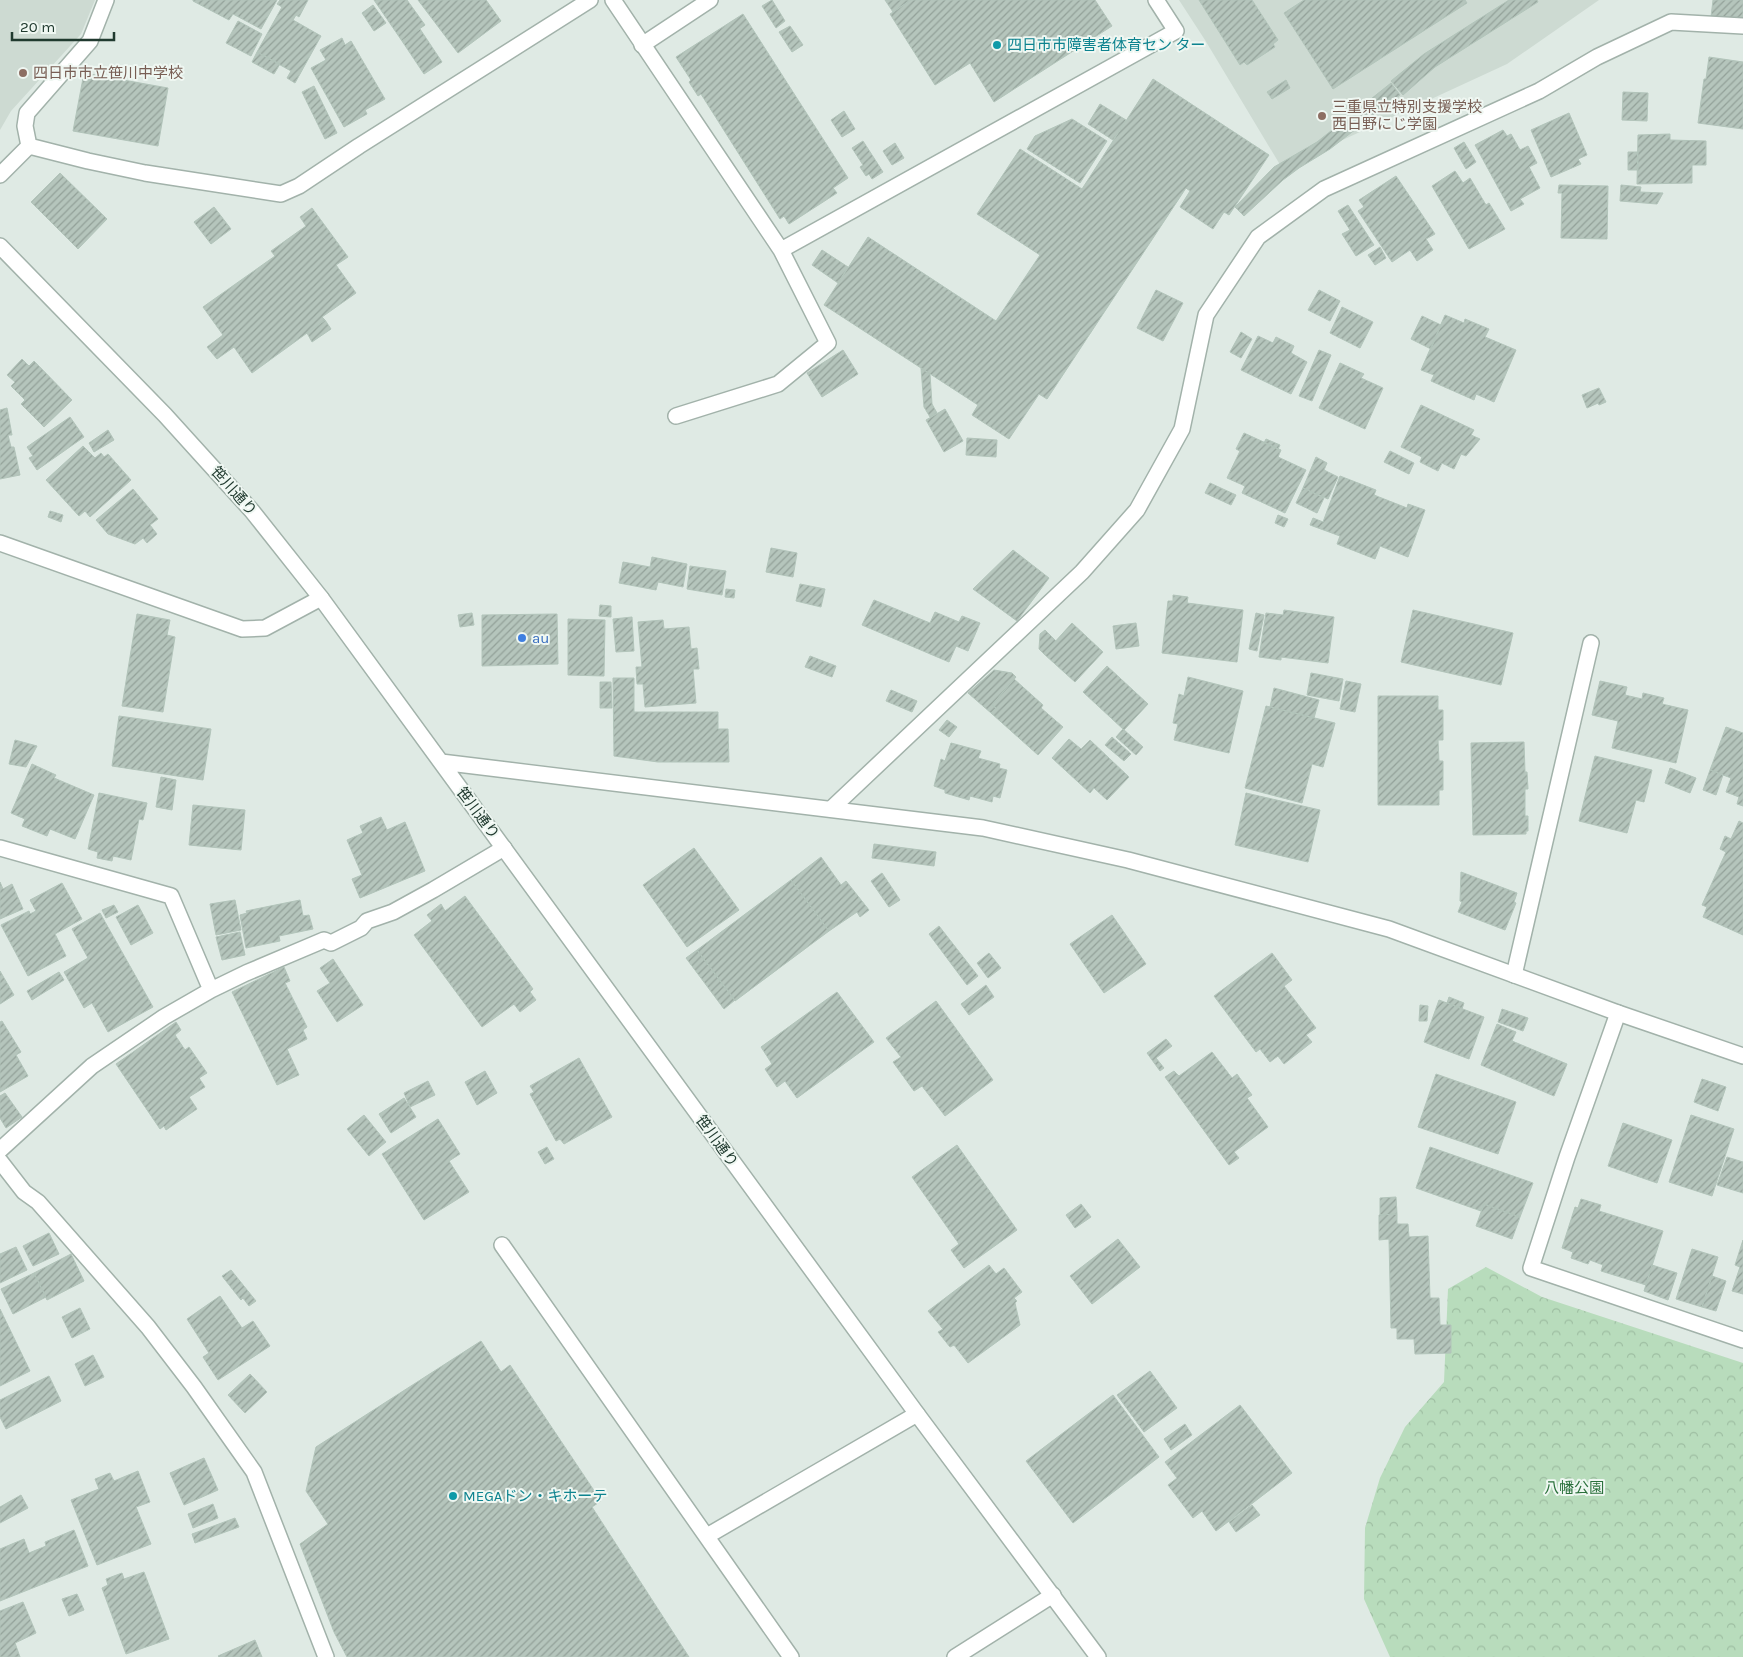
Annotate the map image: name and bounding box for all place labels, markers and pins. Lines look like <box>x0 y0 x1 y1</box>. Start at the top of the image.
place label: 四日市市障害者体育セン ター <box>1007 36 1206 54</box>
marker: 四日市市障害者体育セン ター <box>991 39 1003 51</box>
place label: 四日市市立笹川中学校 <box>33 64 183 82</box>
marker: 四日市市立笹川中学校 <box>17 67 29 79</box>
place label: 三重県立特別支援学校 西日野にじ学園 <box>1332 98 1482 133</box>
marker: 三重県立特別支援学校 西日野にじ学園 <box>1316 110 1328 122</box>
place label: au <box>532 629 549 647</box>
marker: au <box>516 632 528 644</box>
place label: MEGAドン・キホーテ <box>463 1487 607 1505</box>
marker: MEGAドン・キホーテ <box>447 1490 459 1502</box>

